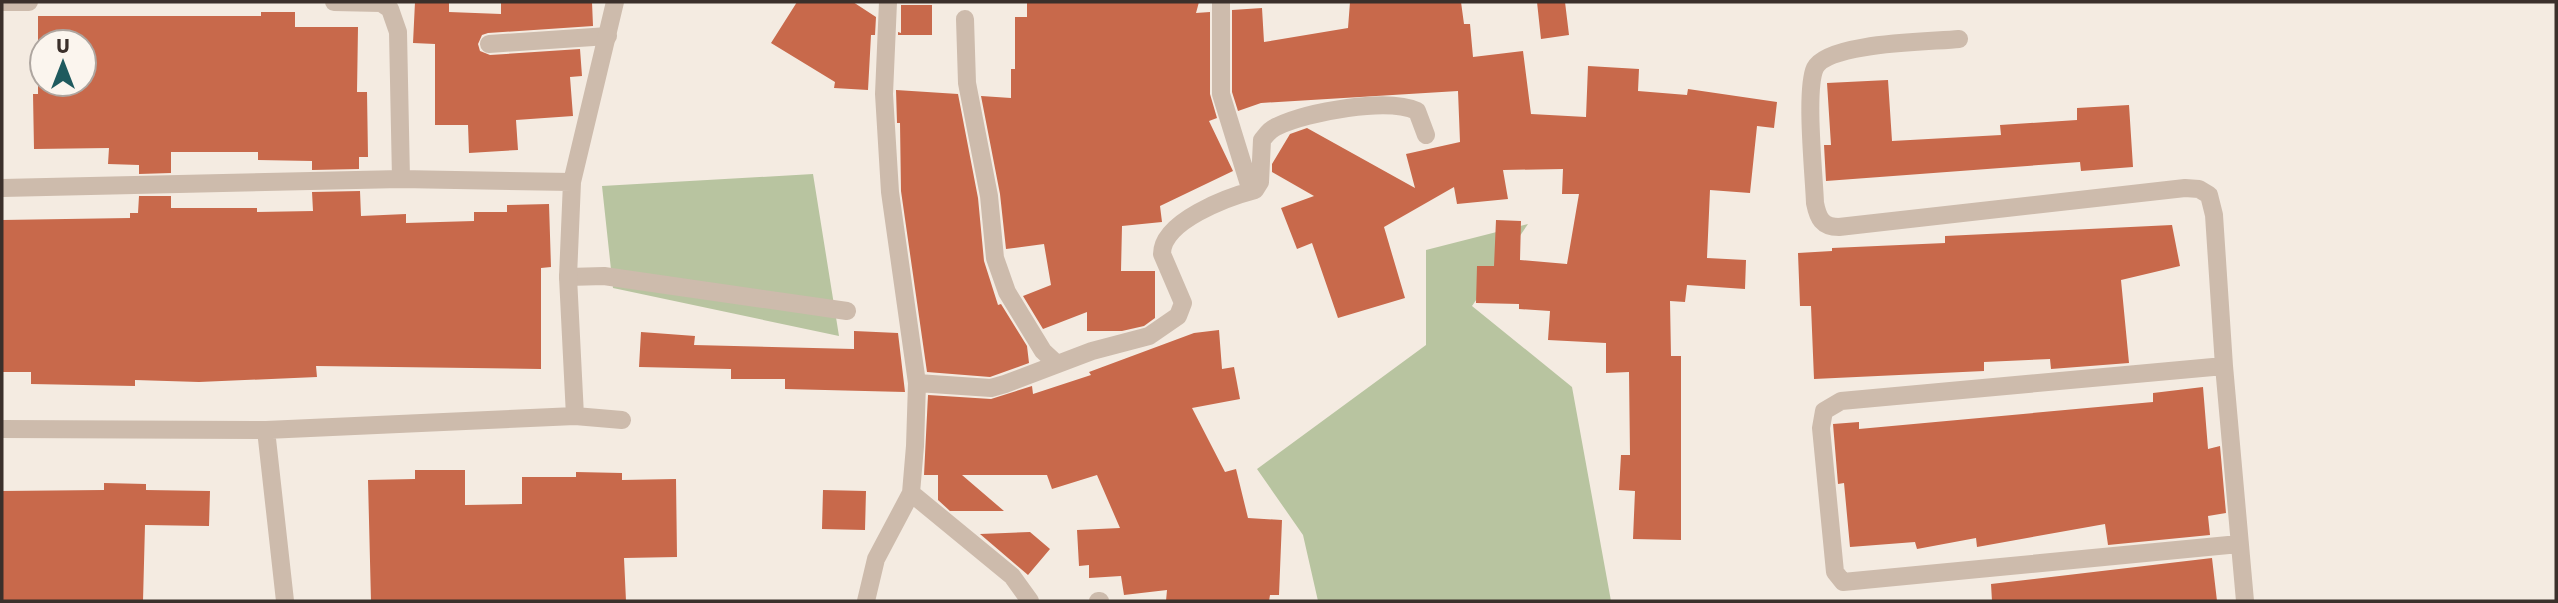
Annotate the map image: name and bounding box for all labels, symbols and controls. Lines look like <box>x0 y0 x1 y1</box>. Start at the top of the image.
north arrow <box>28 28 98 98</box>
text: U <box>56 33 70 60</box>

